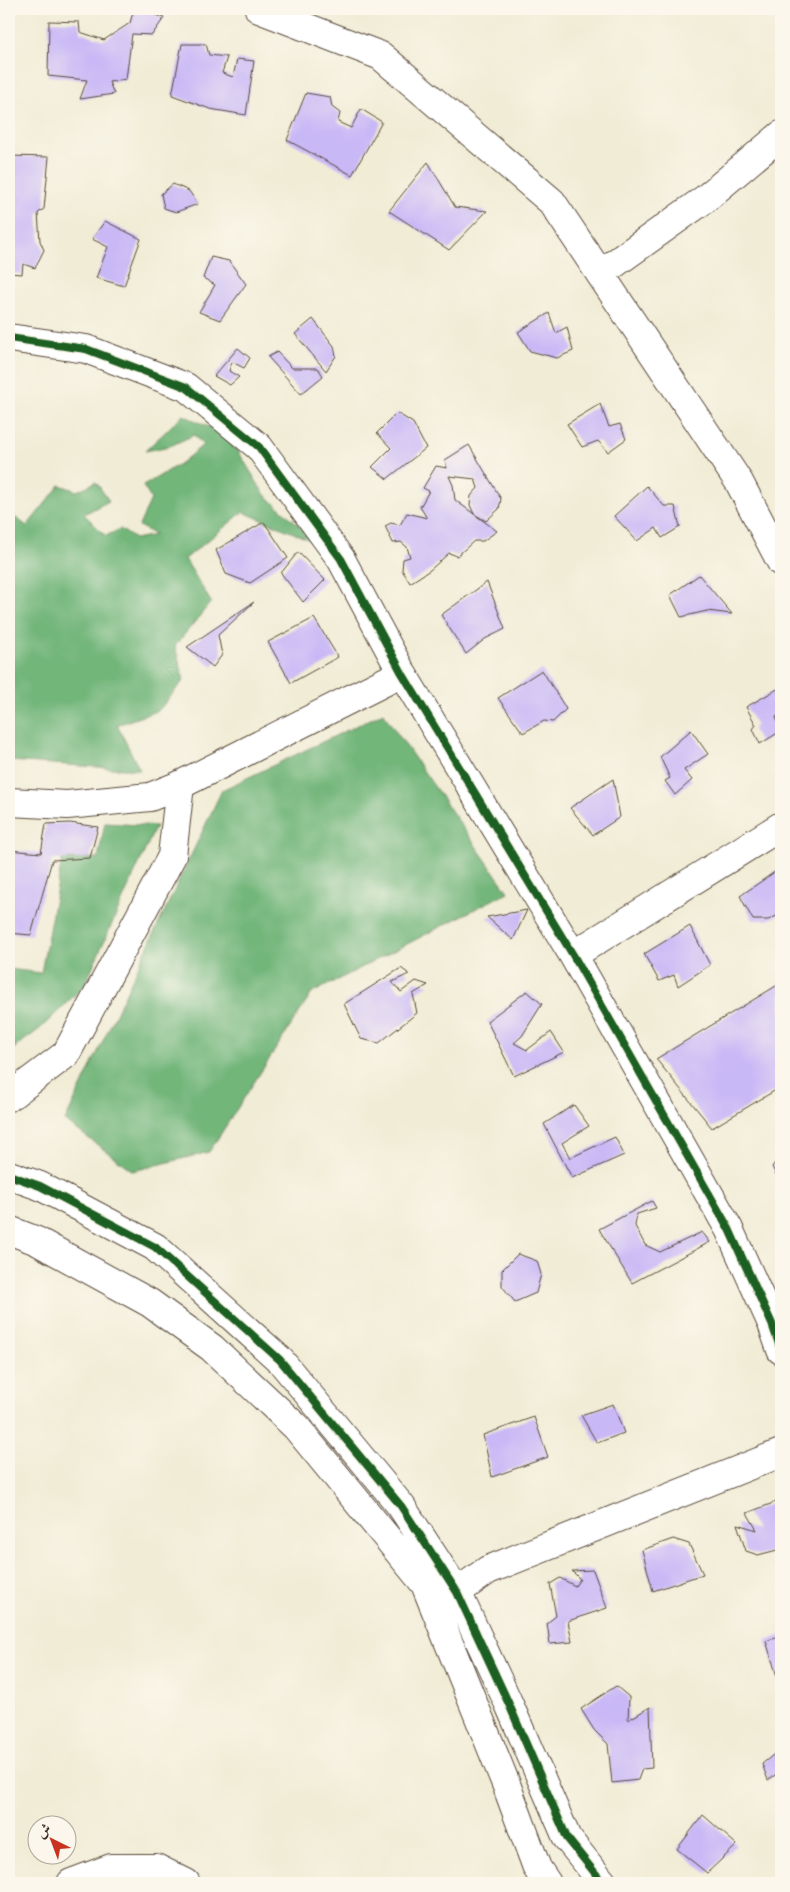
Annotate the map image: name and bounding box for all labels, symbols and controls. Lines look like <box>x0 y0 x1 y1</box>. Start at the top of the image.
north arrow <box>28 1814 78 1864</box>
text: ش <box>33 1820 55 1842</box>

